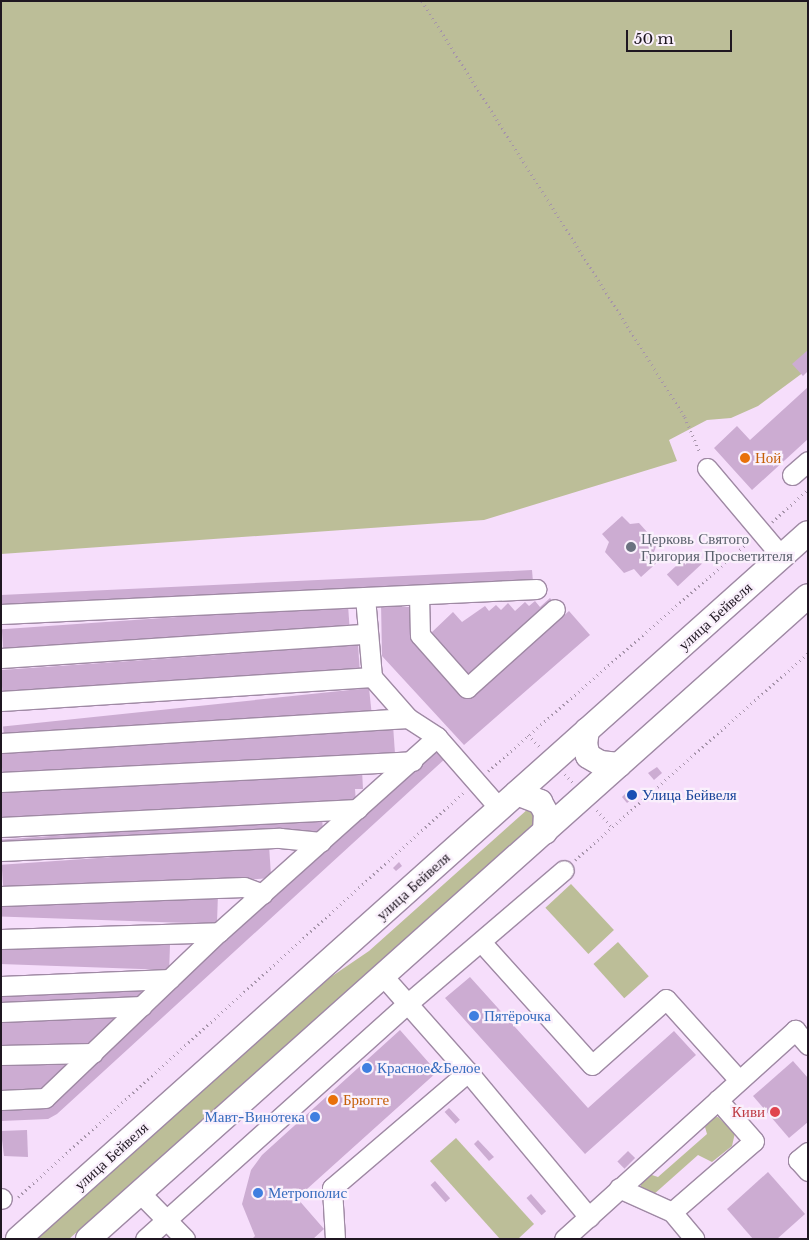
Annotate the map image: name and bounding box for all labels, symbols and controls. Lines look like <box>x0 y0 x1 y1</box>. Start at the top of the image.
scale bar <box>629 20 735 52</box>
text: 50 m <box>634 29 674 48</box>
place label: Ной <box>755 449 781 467</box>
marker: Ной <box>739 452 751 464</box>
place label: Церковь Святого Григория Просветителя <box>641 529 793 564</box>
marker: Церковь Святого Григория Просветителя <box>625 541 637 553</box>
street label: улица Бейвеля <box>675 578 755 654</box>
place label: Улица Бейвеля <box>642 786 737 804</box>
marker: Улица Бейвеля <box>626 789 638 801</box>
street label: улица Бейвеля <box>373 848 453 924</box>
place label: Пятёрочка <box>484 1007 551 1025</box>
marker: Пятёрочка <box>468 1010 480 1022</box>
place label: Красное&Белое <box>377 1059 480 1077</box>
marker: Красное&Белое <box>361 1062 373 1074</box>
place label: Брюгге <box>343 1091 389 1109</box>
marker: Брюгге <box>327 1094 339 1106</box>
place label: Киви <box>732 1103 765 1121</box>
marker: Киви <box>769 1106 781 1118</box>
place label: Мавт-Винотека <box>205 1108 305 1126</box>
marker: Мавт-Винотека <box>309 1111 321 1123</box>
street label: улица Бейвеля <box>71 1118 151 1194</box>
place label: Метрополис <box>268 1184 347 1202</box>
marker: Метрополис <box>252 1187 264 1199</box>

